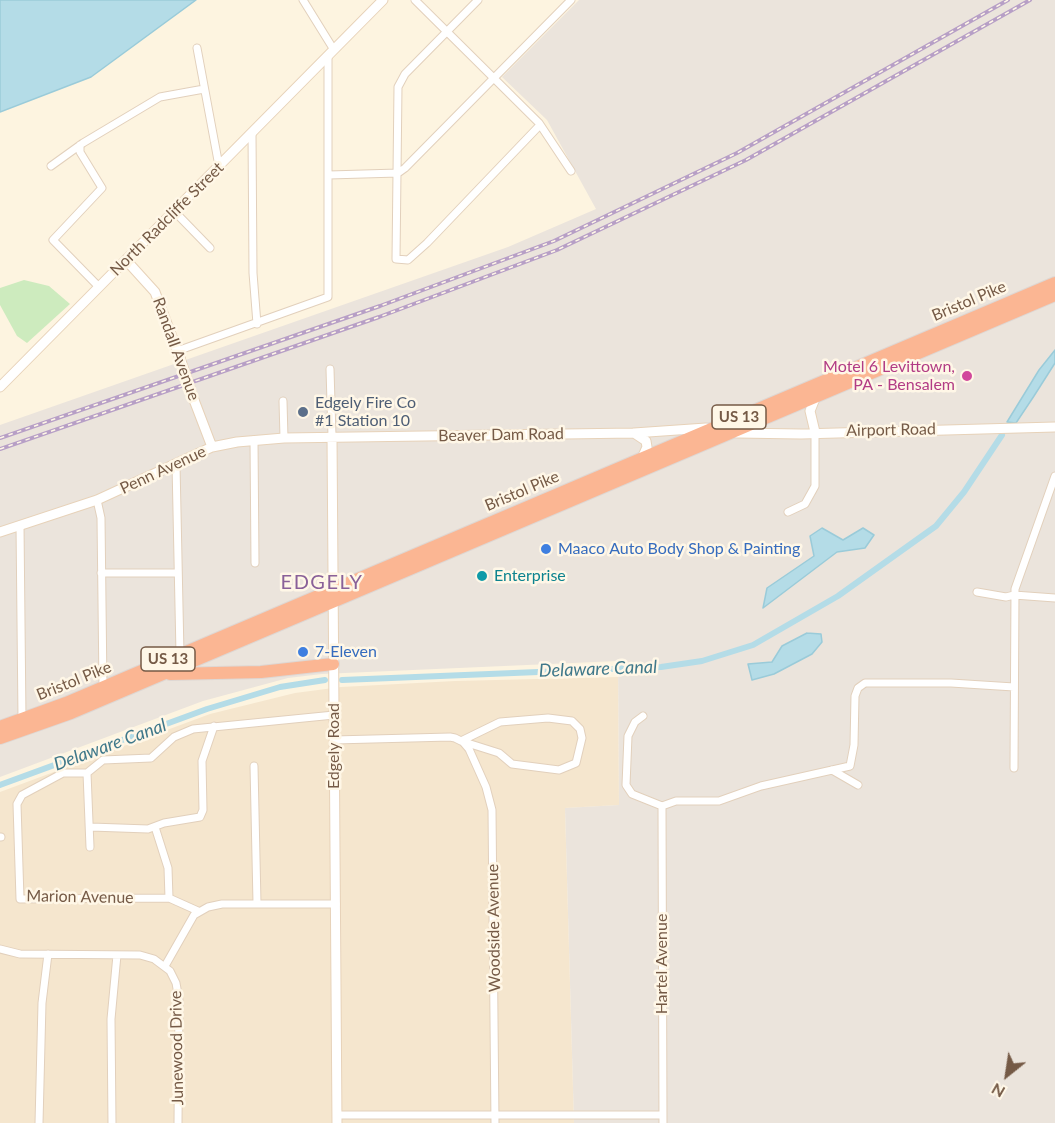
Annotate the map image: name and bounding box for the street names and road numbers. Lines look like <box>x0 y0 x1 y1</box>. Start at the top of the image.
street label: North Radcliffe Street <box>106 158 228 280</box>
street label: Bristol Pike <box>929 277 1009 325</box>
street label: Randall Avenue <box>148 295 204 403</box>
road number: US 13 <box>712 405 766 429</box>
street label: Airport Road <box>846 420 936 440</box>
street label: Beaver Dam Road <box>438 424 564 446</box>
street label: Penn Avenue <box>117 442 209 498</box>
street label: Bristol Pike <box>482 467 562 515</box>
road number: US 13 <box>141 647 195 671</box>
street label: Bristol Pike <box>34 657 114 705</box>
street label: Edgely Road <box>324 703 344 789</box>
street label: Woodside Avenue <box>483 864 505 992</box>
street label: Marion Avenue <box>26 886 134 908</box>
street label: Hartel Avenue <box>652 914 672 1014</box>
street label: Junewood Drive <box>166 991 188 1105</box>

